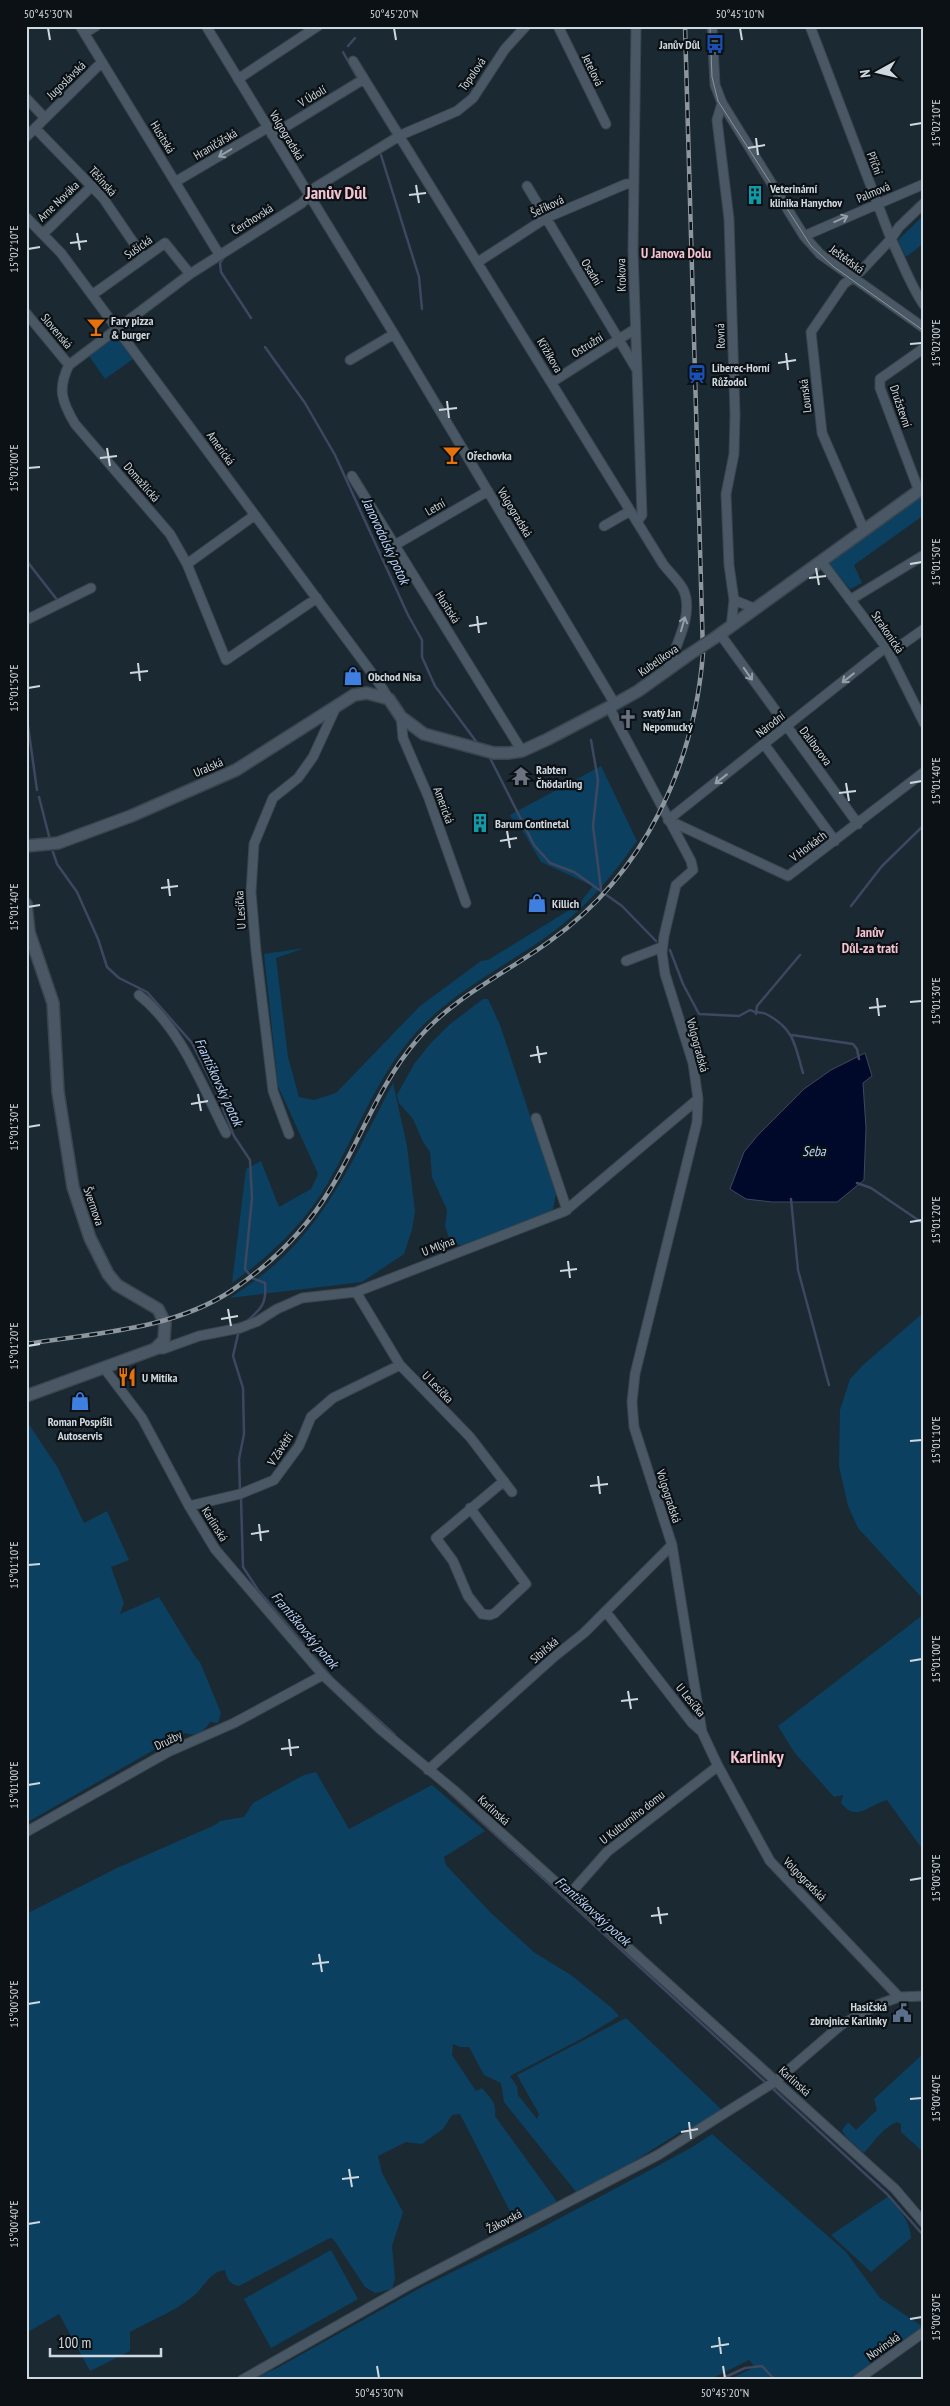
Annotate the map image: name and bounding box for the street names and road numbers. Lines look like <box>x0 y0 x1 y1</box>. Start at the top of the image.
street label: Jetelová <box>579 51 607 88</box>
street label: Topolová <box>455 54 489 93</box>
street label: Jugoslávská <box>43 58 89 103</box>
street label: V Údolí <box>294 82 329 111</box>
street label: Volgogradská <box>266 107 308 163</box>
street label: Husitská <box>148 118 179 156</box>
street label: Hraničářská <box>190 125 240 163</box>
street label: Příční <box>864 149 886 177</box>
street label: Těšínská <box>86 163 120 199</box>
street label: Arne Nováka <box>34 177 82 225</box>
street label: Palmová <box>854 178 892 206</box>
street label: Šeříková <box>528 191 566 220</box>
street label: Čerchovská <box>228 200 276 238</box>
street label: Sušická <box>121 232 155 262</box>
street label: Ještědská <box>826 241 867 277</box>
street label: Osadní <box>578 256 606 288</box>
street label: Krokova <box>613 258 629 292</box>
street label: Slovenská <box>38 310 76 352</box>
street label: Rovná <box>712 323 728 349</box>
street label: Ostružní <box>568 329 606 361</box>
street label: Křižíkova <box>534 335 566 375</box>
street label: Lounská <box>795 378 814 414</box>
street label: Družstevní <box>887 383 915 429</box>
street label: Americká <box>204 428 238 468</box>
street label: Domažlická <box>121 459 163 505</box>
street label: Volgogradská <box>494 484 536 540</box>
street label: Letní <box>422 495 448 519</box>
street label: Husitská <box>432 588 464 626</box>
street label: Strakonická <box>868 608 908 656</box>
street label: Kubelíkova <box>635 641 681 679</box>
street label: Národní <box>752 708 788 740</box>
street label: Daliborova <box>797 724 836 769</box>
street label: Uralská <box>191 754 225 780</box>
street label: Americká <box>430 785 458 826</box>
street label: V Horkách <box>786 827 829 865</box>
street label: U Lesíčka <box>231 890 249 930</box>
street label: Volgogradská <box>683 1015 712 1074</box>
street label: Švermova <box>80 1184 108 1228</box>
street label: U Mlýna <box>420 1233 457 1259</box>
street label: U Lesíčka <box>419 1368 457 1406</box>
street label: V Závětří <box>263 1429 296 1469</box>
street label: Volgogradská <box>653 1466 685 1525</box>
street label: Karlinská <box>199 1504 232 1544</box>
street label: Sibiřská <box>527 1634 561 1666</box>
street label: U Lesíčka <box>673 1680 709 1720</box>
street label: Družby <box>152 1727 185 1753</box>
street label: U Kulturního domu <box>596 1787 668 1847</box>
street label: Karlinská <box>475 1792 513 1828</box>
street label: Volgogradská <box>780 1853 830 1904</box>
street label: Karlinská <box>776 2063 814 2099</box>
street label: Žákovská <box>484 2206 524 2236</box>
street label: Novinská <box>863 2329 903 2363</box>

